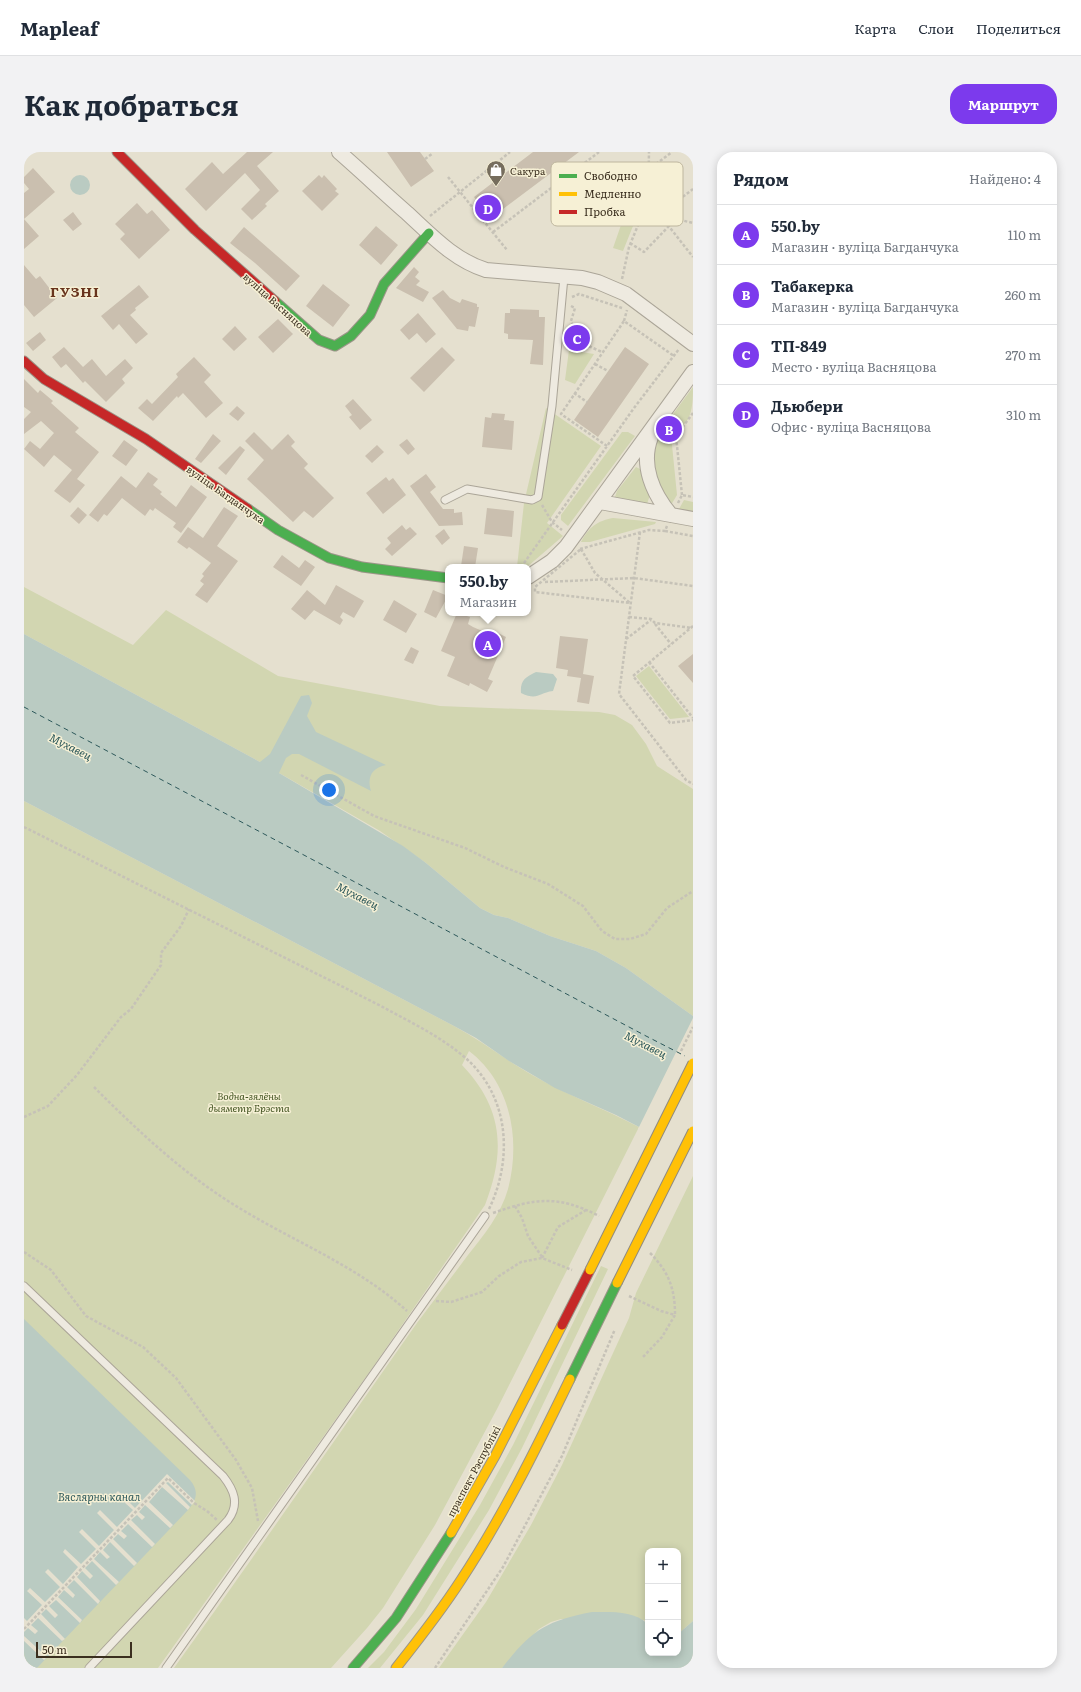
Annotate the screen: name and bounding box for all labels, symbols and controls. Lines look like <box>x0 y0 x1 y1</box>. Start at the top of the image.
text: Mapleaf <box>20 14 98 42</box>
text: Карта <box>854 18 896 38</box>
text: Слои <box>918 18 954 38</box>
text: Поделиться <box>976 18 1061 38</box>
text: Как добраться <box>24 83 239 125</box>
button: Маршрут <box>950 84 1057 124</box>
shop icon: Сакура <box>485 159 507 187</box>
legend <box>551 162 683 226</box>
place label: Сакура <box>510 163 546 178</box>
text: Рядом <box>733 166 789 191</box>
text: Свободно <box>584 167 637 183</box>
text: Найдено: 4 <box>969 169 1041 188</box>
text: Медленно <box>584 185 641 201</box>
pin: D <box>475 193 501 223</box>
text: Пробка <box>584 203 625 219</box>
text: 550.by <box>771 214 820 237</box>
text: A <box>741 225 751 244</box>
text: 110 m <box>1008 225 1041 244</box>
text: Магазин · вуліца Багданчука <box>771 237 959 256</box>
street label: вуліца Васняцова <box>240 269 316 339</box>
text: Табакерка <box>771 274 854 297</box>
district label: ГУЗНІ <box>50 281 100 301</box>
text: B <box>742 285 750 304</box>
text: 260 m <box>1005 285 1041 304</box>
text: Магазин · вуліца Багданчука <box>771 297 959 316</box>
pin: C <box>564 323 590 353</box>
text: ТП-849 <box>771 334 827 357</box>
text: C <box>741 345 751 364</box>
text: 270 m <box>1005 345 1041 364</box>
text: Место · вуліца Васняцова <box>771 357 937 376</box>
text: Дьюбери <box>771 394 843 417</box>
text: D <box>741 405 751 424</box>
text: 310 m <box>1006 405 1041 424</box>
pin: B <box>656 414 682 444</box>
text: Офис · вуліца Васняцова <box>771 417 931 436</box>
street label: вуліца Багданчука <box>184 461 269 527</box>
popup <box>445 564 531 616</box>
text: 550.by <box>459 569 508 592</box>
text: Магазин <box>459 592 517 611</box>
pin: A <box>475 629 501 659</box>
water label: Мухавец <box>47 729 95 764</box>
your location <box>319 780 339 800</box>
water label: Мухавец <box>334 878 382 913</box>
water label: Мухавец <box>622 1027 670 1062</box>
park label: Водна-зялёны дыяметр Брэста <box>208 1088 290 1115</box>
street label: праспект Рэспублікі <box>443 1422 504 1519</box>
water label: Вяслярны канал <box>58 1488 140 1504</box>
map controls <box>645 1548 681 1656</box>
button: + <box>645 1548 681 1584</box>
button: − <box>645 1584 681 1620</box>
button: locate <box>645 1620 681 1656</box>
scale bar <box>36 1640 132 1659</box>
text: 50 m <box>42 1641 67 1657</box>

